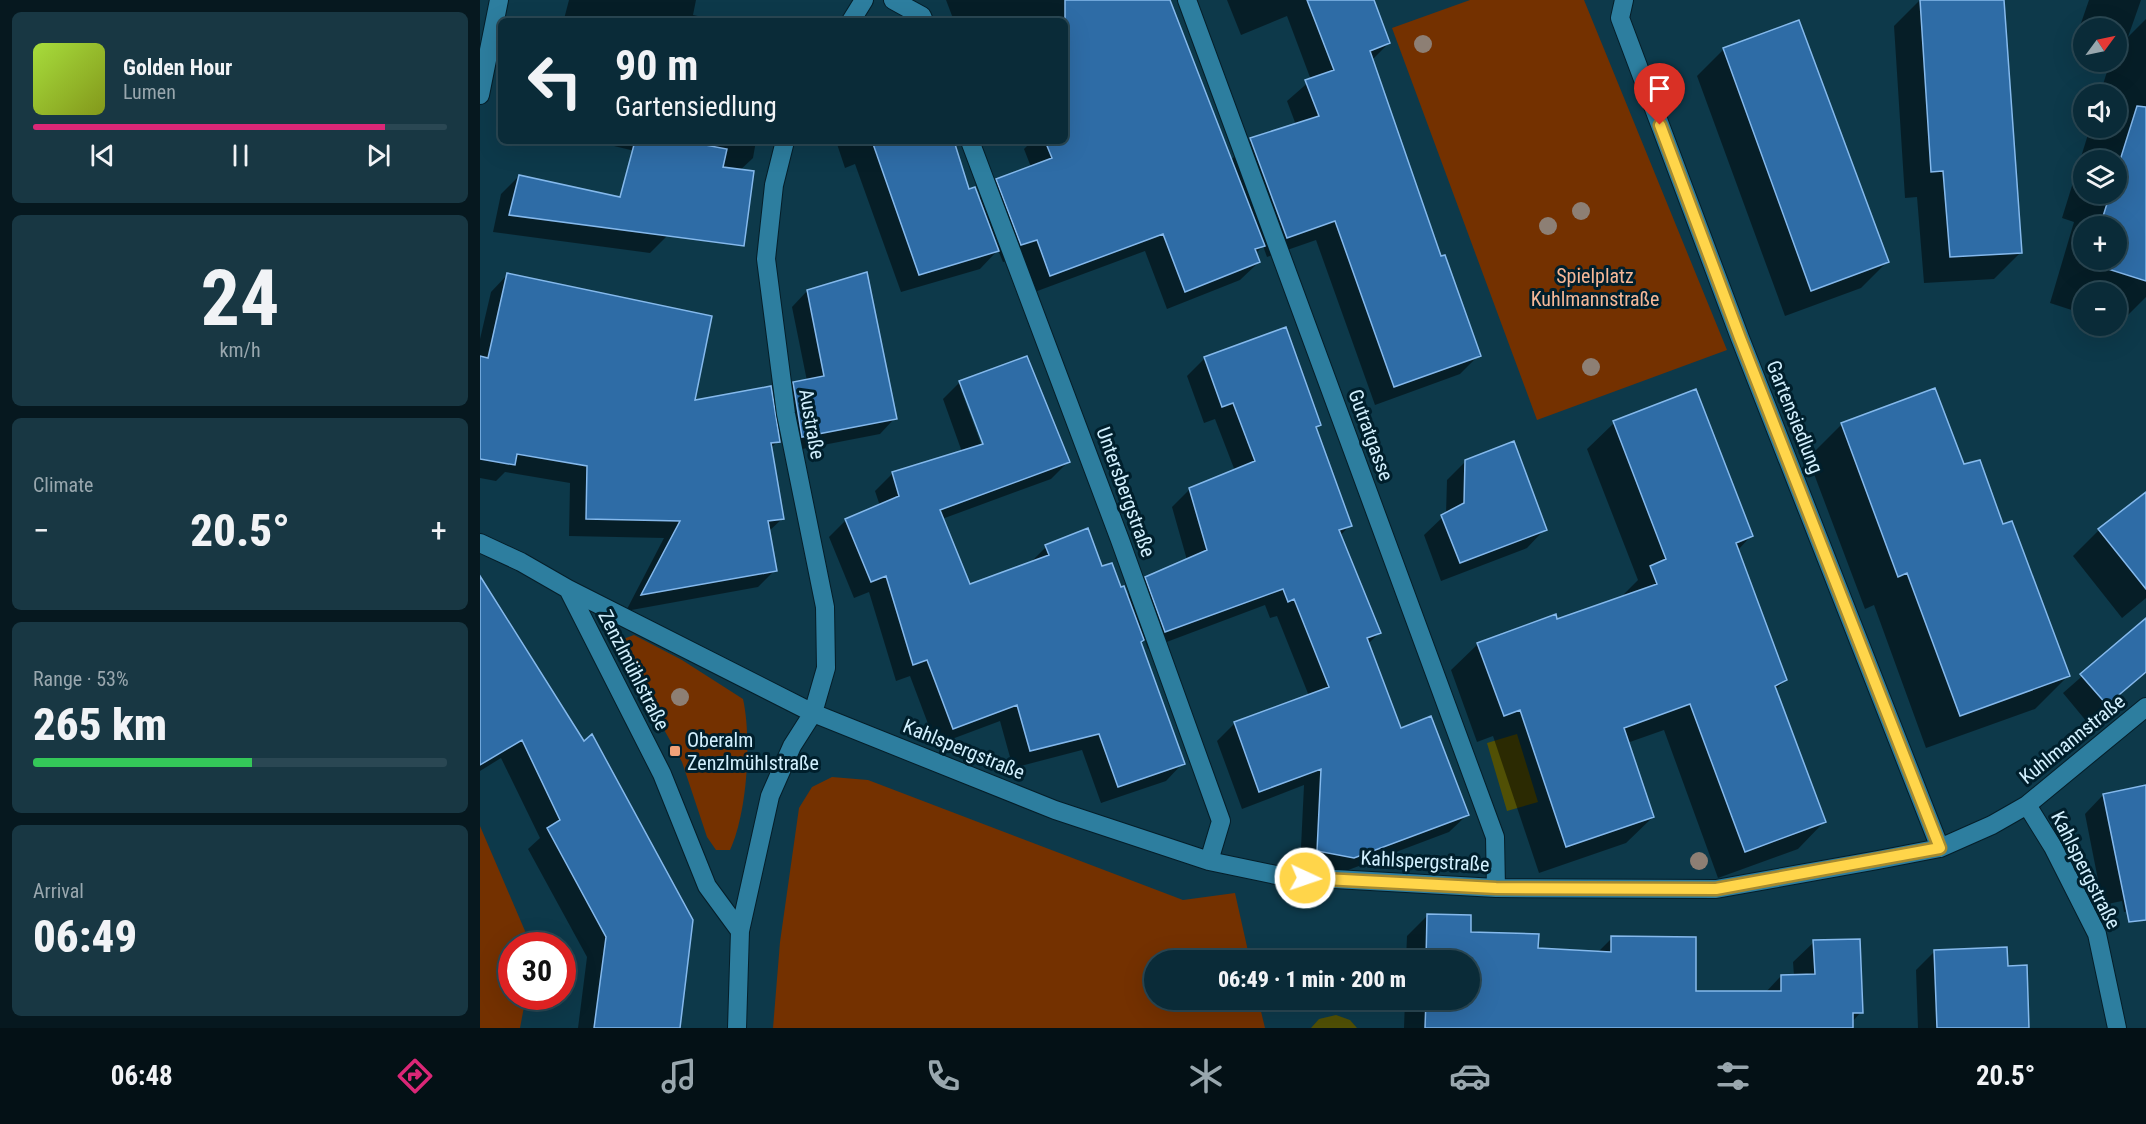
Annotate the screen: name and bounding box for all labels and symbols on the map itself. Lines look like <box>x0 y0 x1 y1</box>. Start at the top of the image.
north arrow <box>2073 18 2127 72</box>
pin <box>1634 63 1685 125</box>
park label: Spielplatz Kuhlmannstraße <box>1531 264 1659 311</box>
street label: Gartensiedlung <box>1761 357 1829 477</box>
street label: Gutratgasse <box>1343 386 1399 484</box>
street label: Austraße <box>794 387 830 461</box>
street label: Untersbergstraße <box>1091 424 1161 560</box>
street label: Zenzlmühlstraße <box>593 606 675 734</box>
street label: Kuhlmannstraße <box>2014 689 2130 789</box>
street label: Kahlspergstraße <box>900 714 1028 784</box>
place label: Oberalm Zenzlmühlstraße <box>687 728 819 775</box>
marker: Oberalm Zenzlmühlstraße <box>668 744 682 758</box>
street label: Kahlspergstraße <box>2046 807 2126 933</box>
position arrow <box>1273 846 1337 910</box>
street label: Kahlspergstraße <box>1360 846 1490 876</box>
speed limit sign: 30 <box>498 932 576 1010</box>

